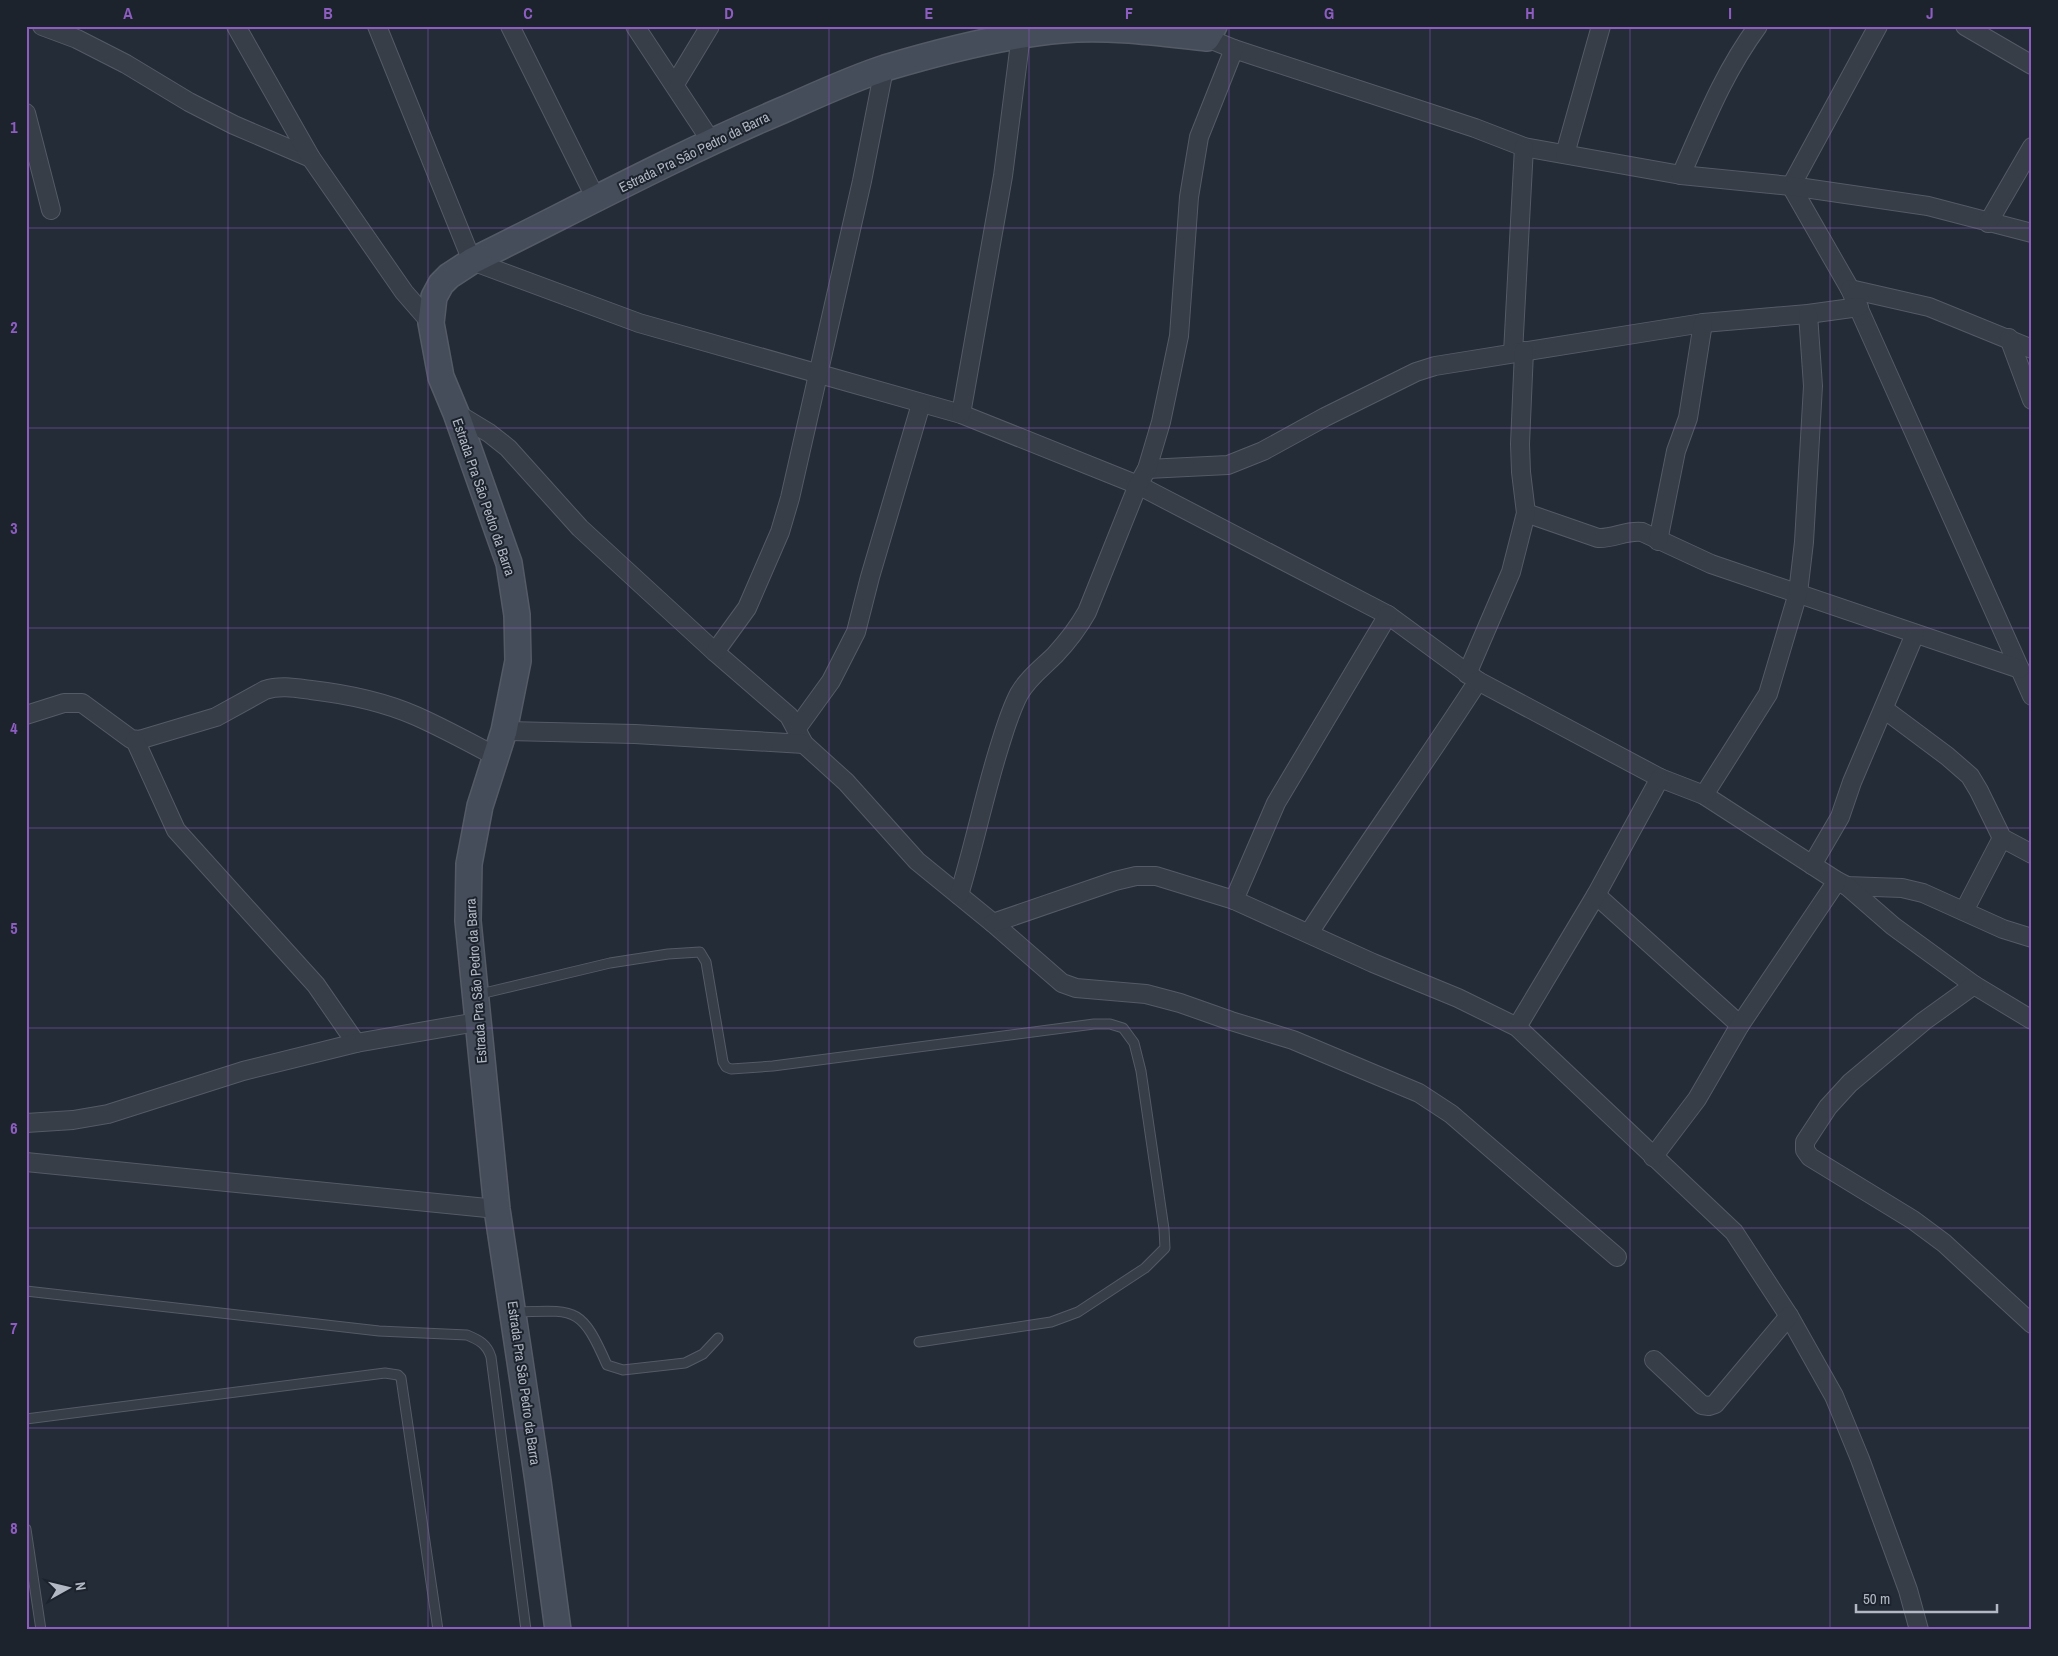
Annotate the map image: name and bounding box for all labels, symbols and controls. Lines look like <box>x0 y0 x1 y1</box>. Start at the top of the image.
text: A <box>123 2 133 24</box>
text: B <box>323 2 333 24</box>
text: C <box>523 2 533 24</box>
text: D <box>724 2 734 24</box>
text: E <box>925 2 934 24</box>
text: F <box>1125 2 1133 24</box>
text: G <box>1324 2 1334 24</box>
text: H <box>1525 2 1535 24</box>
text: I <box>1728 2 1732 24</box>
text: J <box>1926 2 1934 24</box>
street label: Estrada Pra São Pedro da Barra <box>616 107 773 196</box>
text: 1 <box>10 116 18 138</box>
text: 2 <box>10 316 18 338</box>
street label: Estrada Pra São Pedro da Barra <box>449 416 520 579</box>
text: 3 <box>10 517 18 539</box>
text: 4 <box>10 717 18 739</box>
street label: Estrada Pra São Pedro da Barra <box>461 897 491 1064</box>
text: 5 <box>10 917 18 939</box>
text: 6 <box>10 1117 18 1139</box>
street label: Estrada Pra São Pedro da Barra <box>504 1300 544 1467</box>
text: 7 <box>10 1317 18 1339</box>
text: 8 <box>10 1517 18 1539</box>
north arrow <box>42 1564 92 1614</box>
text: N <box>71 1581 90 1592</box>
scale bar <box>1856 1581 1997 1613</box>
text: 50 m <box>1863 1588 1890 1609</box>

